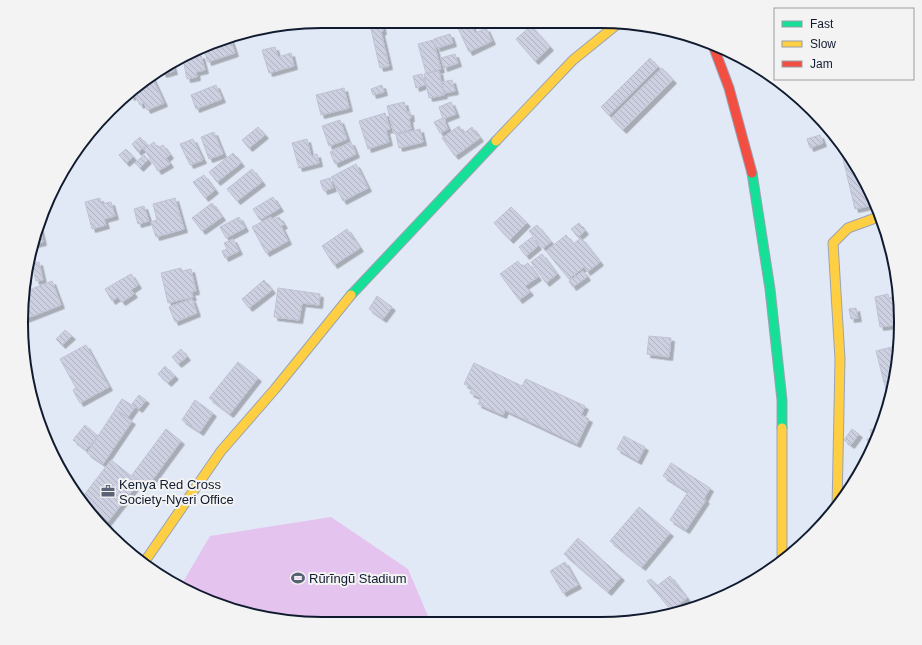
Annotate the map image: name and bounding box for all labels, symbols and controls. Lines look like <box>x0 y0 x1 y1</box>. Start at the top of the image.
legend <box>774 8 914 80</box>
text: Fast <box>810 17 834 31</box>
text: Slow <box>810 37 836 51</box>
text: Jam <box>810 57 833 71</box>
place label: Kenya Red Cross Society-Nyeri Office <box>119 477 234 507</box>
office icon: Kenya Red Cross Society-Nyeri Office <box>100 483 116 499</box>
sports icon: Rũrĩngũ Stadium <box>290 570 306 586</box>
place label: Rũrĩngũ Stadium <box>309 571 407 586</box>

